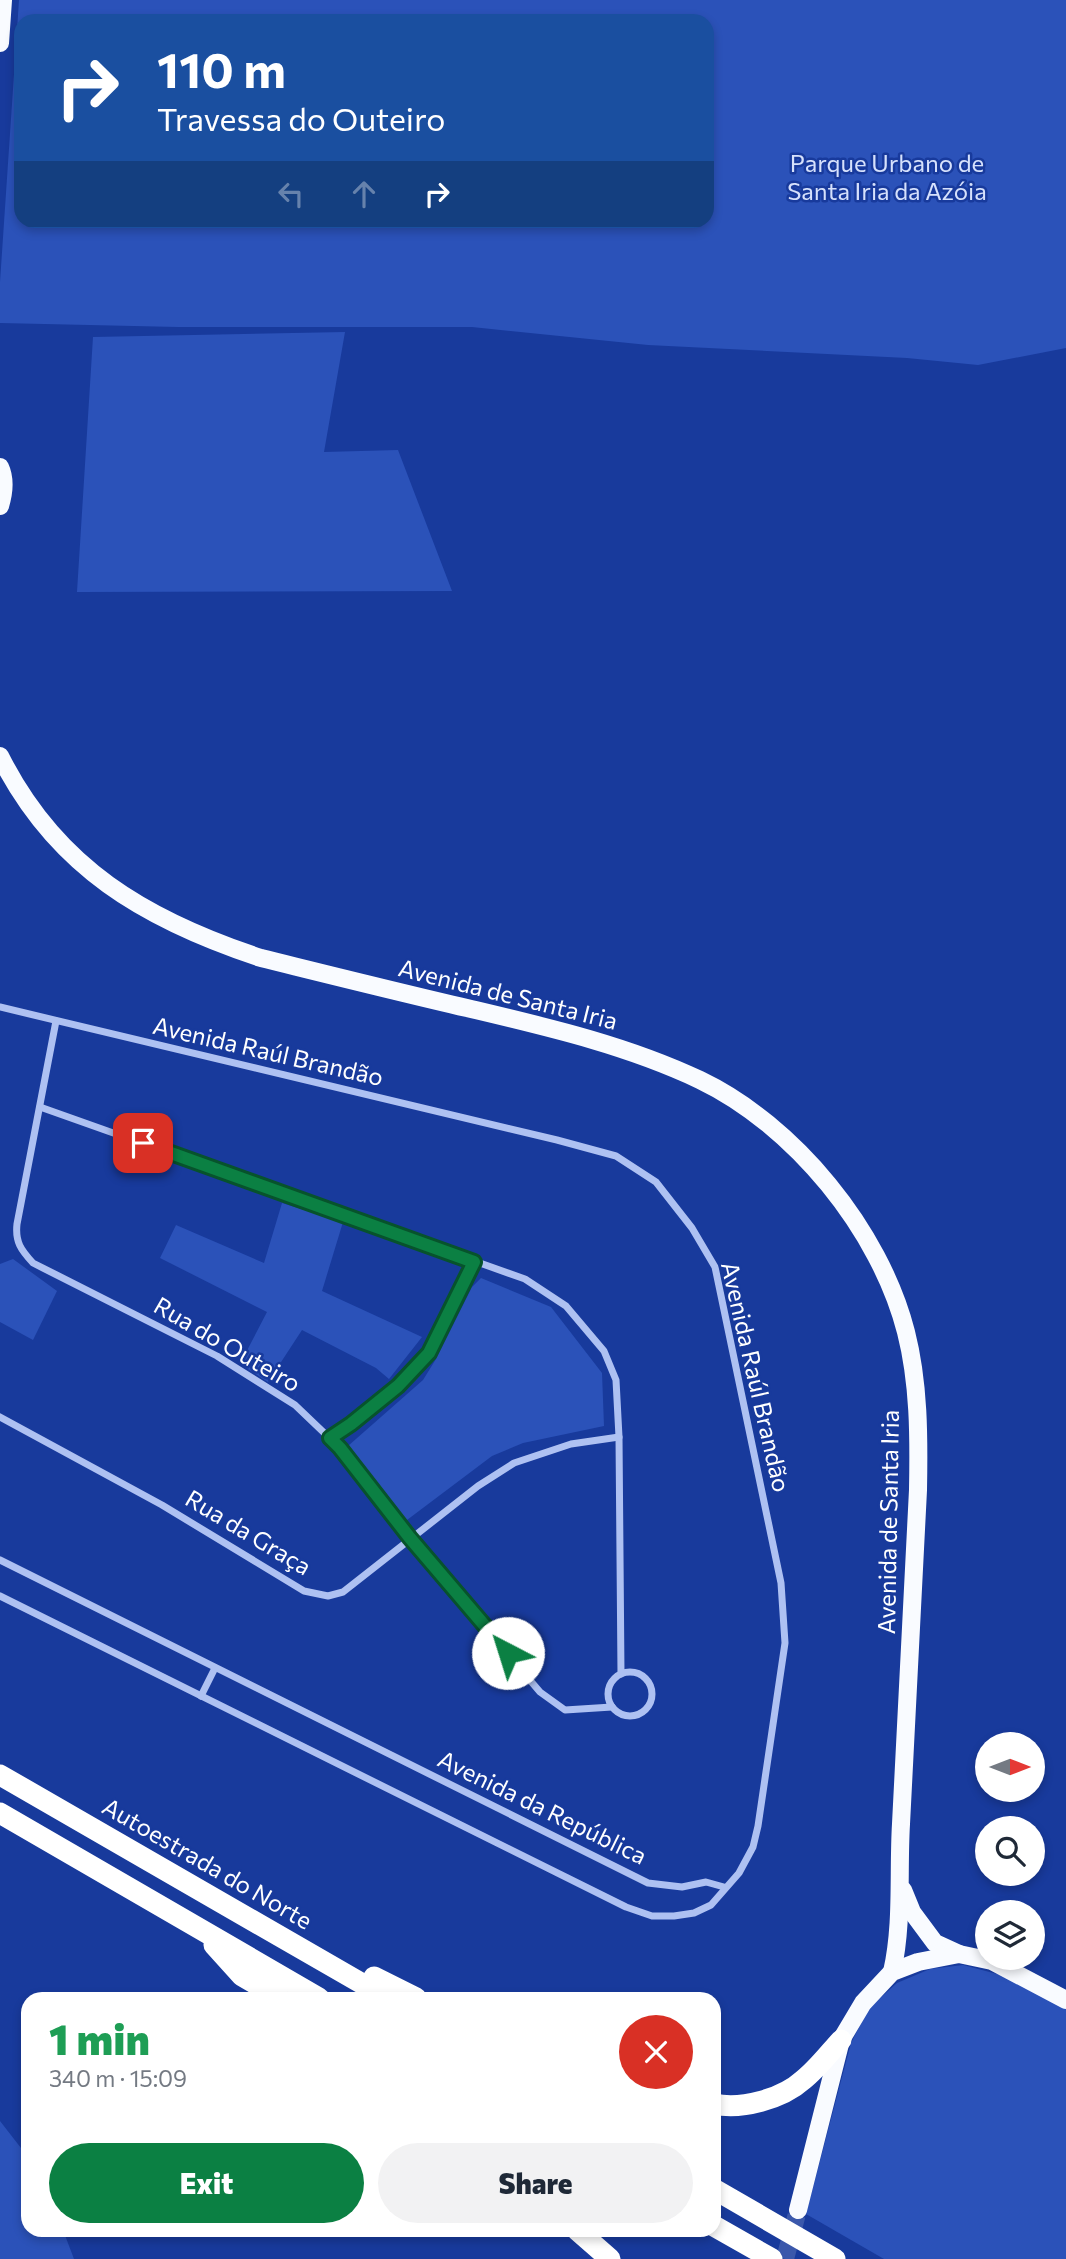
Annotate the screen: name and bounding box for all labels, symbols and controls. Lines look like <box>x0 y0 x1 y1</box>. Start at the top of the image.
text: 110 m <box>157 38 286 98</box>
icon: right <box>42 42 133 133</box>
text: Travessa do Outeiro <box>157 98 445 138</box>
park label: Parque Urbano de Santa Iria da Azóia <box>787 148 987 205</box>
icon: left <box>272 175 310 213</box>
icon: ahead <box>345 175 383 213</box>
icon: right <box>418 175 456 213</box>
street label: Avenida de Santa Iria <box>396 952 621 1035</box>
street label: Avenida Raúl Brandão <box>150 1010 386 1091</box>
pin <box>113 1113 173 1173</box>
icon: arrive <box>124 1124 162 1162</box>
street label: Avenida Raúl Brandão <box>716 1259 797 1495</box>
street label: Rua do Outeiro <box>149 1290 306 1397</box>
street label: Avenida de Santa Iria <box>871 1409 904 1635</box>
street label: Rua da Graça <box>181 1483 317 1581</box>
position arrow <box>471 1616 545 1690</box>
north arrow <box>975 1732 1045 1802</box>
map controls <box>975 1732 1045 1970</box>
street label: Avenida da República <box>434 1744 652 1870</box>
street label: Autoestrada do Norte <box>98 1791 318 1935</box>
button: search <box>975 1816 1045 1886</box>
button: layers <box>975 1900 1045 1970</box>
text: 1 min <box>49 2012 150 2064</box>
button: close <box>619 2015 693 2089</box>
text: 340 m · 15:09 <box>49 2064 187 2092</box>
button: Exit <box>49 2143 364 2223</box>
button: Share <box>378 2143 693 2223</box>

